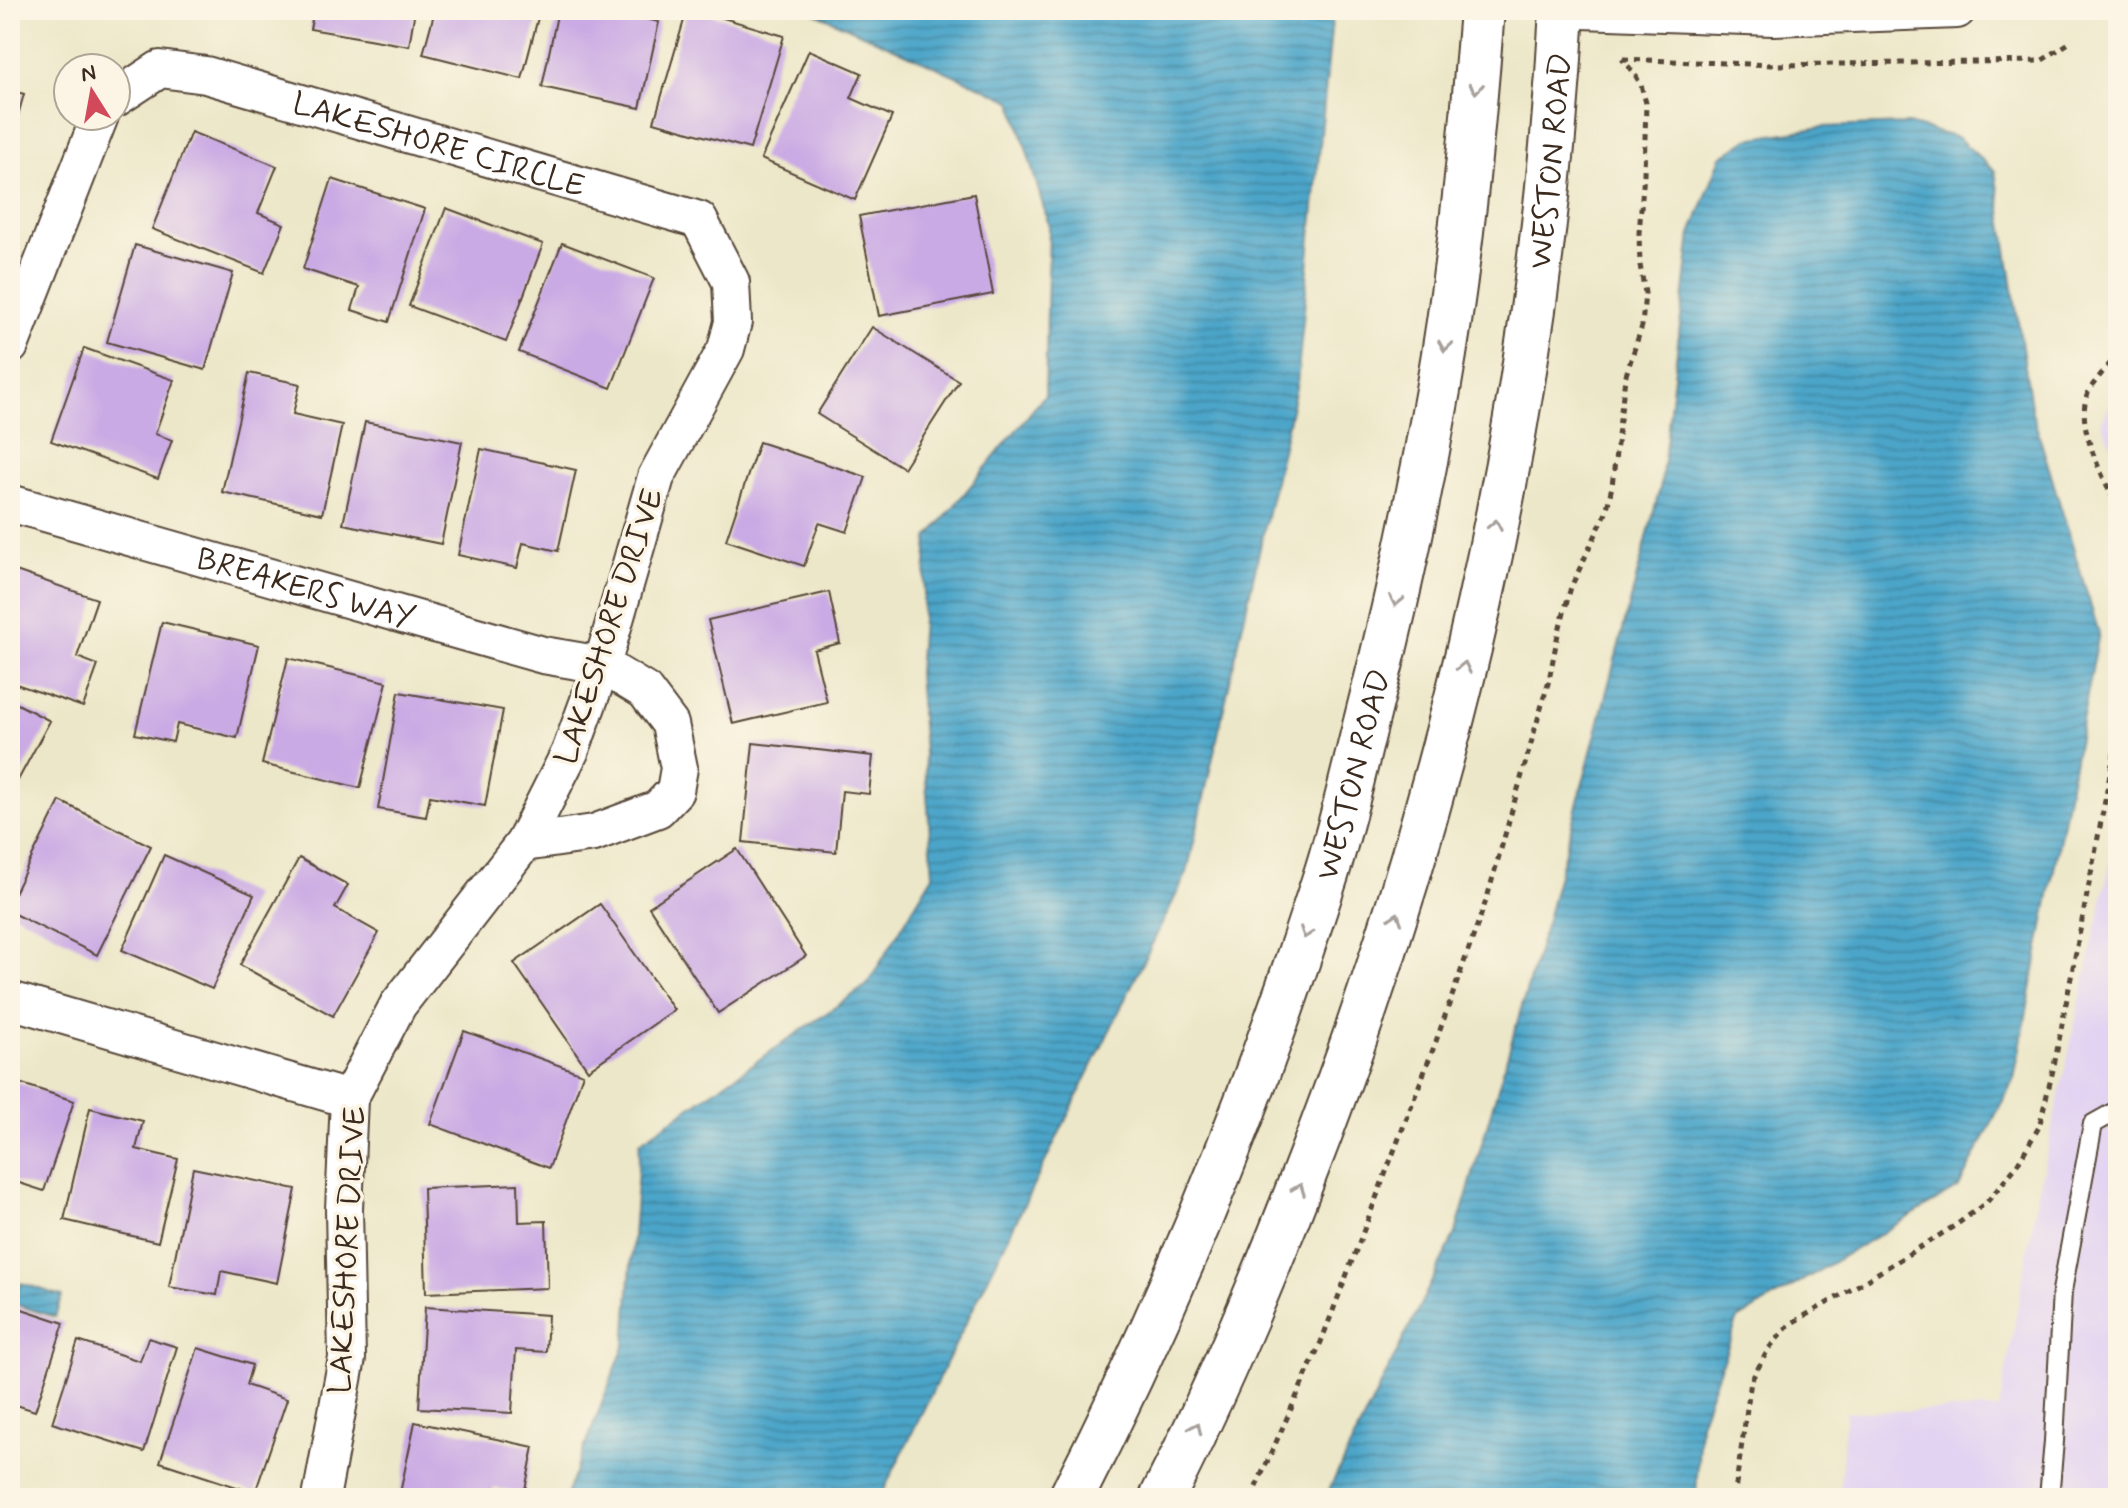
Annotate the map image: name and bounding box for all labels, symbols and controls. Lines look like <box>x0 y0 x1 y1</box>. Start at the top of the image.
street label: WESTON ROAD <box>1520 51 1582 271</box>
north arrow <box>52 52 132 132</box>
text: N <box>79 59 98 89</box>
one-way arrow <box>1468 82 1485 95</box>
street label: LAKESHORE CIRCLE <box>287 83 590 208</box>
one-way arrow <box>1437 339 1454 353</box>
street label: LAKESHORE DRIVE <box>545 483 674 770</box>
one-way arrow <box>1486 519 1503 532</box>
street label: BREAKERS WAY <box>192 538 420 640</box>
one-way arrow <box>1388 594 1405 607</box>
one-way arrow <box>1455 661 1472 675</box>
street label: WESTON ROAD <box>1307 665 1402 886</box>
one-way arrow <box>1387 912 1403 925</box>
one-way arrow <box>1300 925 1316 939</box>
street label: LAKESHORE DRIVE <box>319 1105 377 1395</box>
one-way arrow <box>1289 1183 1306 1197</box>
one-way arrow <box>1186 1421 1202 1436</box>

